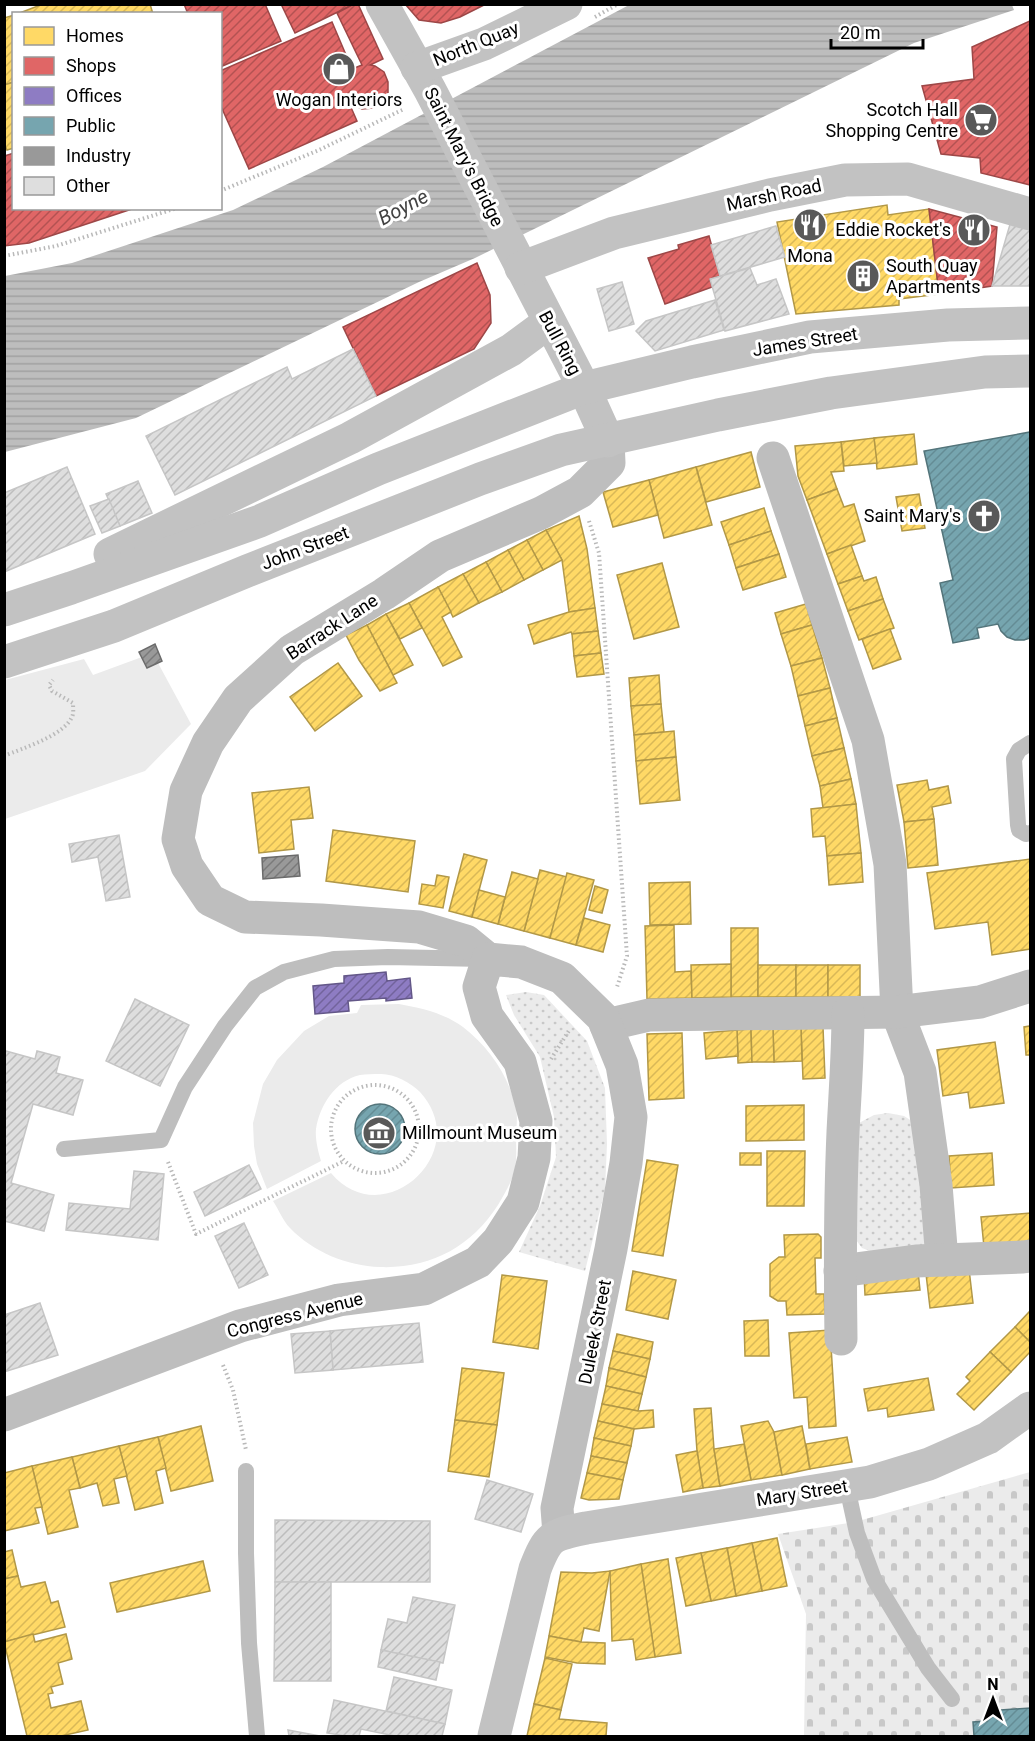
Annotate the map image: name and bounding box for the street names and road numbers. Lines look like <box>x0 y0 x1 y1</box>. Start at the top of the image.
street label: North Quay <box>430 17 522 70</box>
street label: Saint Mary's Bridge <box>420 84 509 230</box>
street label: Marsh Road <box>724 174 823 215</box>
street label: Bull Ring <box>535 307 586 379</box>
street label: James Street <box>751 323 859 360</box>
street label: John Street <box>258 521 352 574</box>
street label: Barrack Lane <box>282 589 381 664</box>
street label: Duleek Street <box>574 1278 615 1386</box>
street label: Congress Avenue <box>225 1287 365 1342</box>
street label: Mary Street <box>755 1475 849 1510</box>

